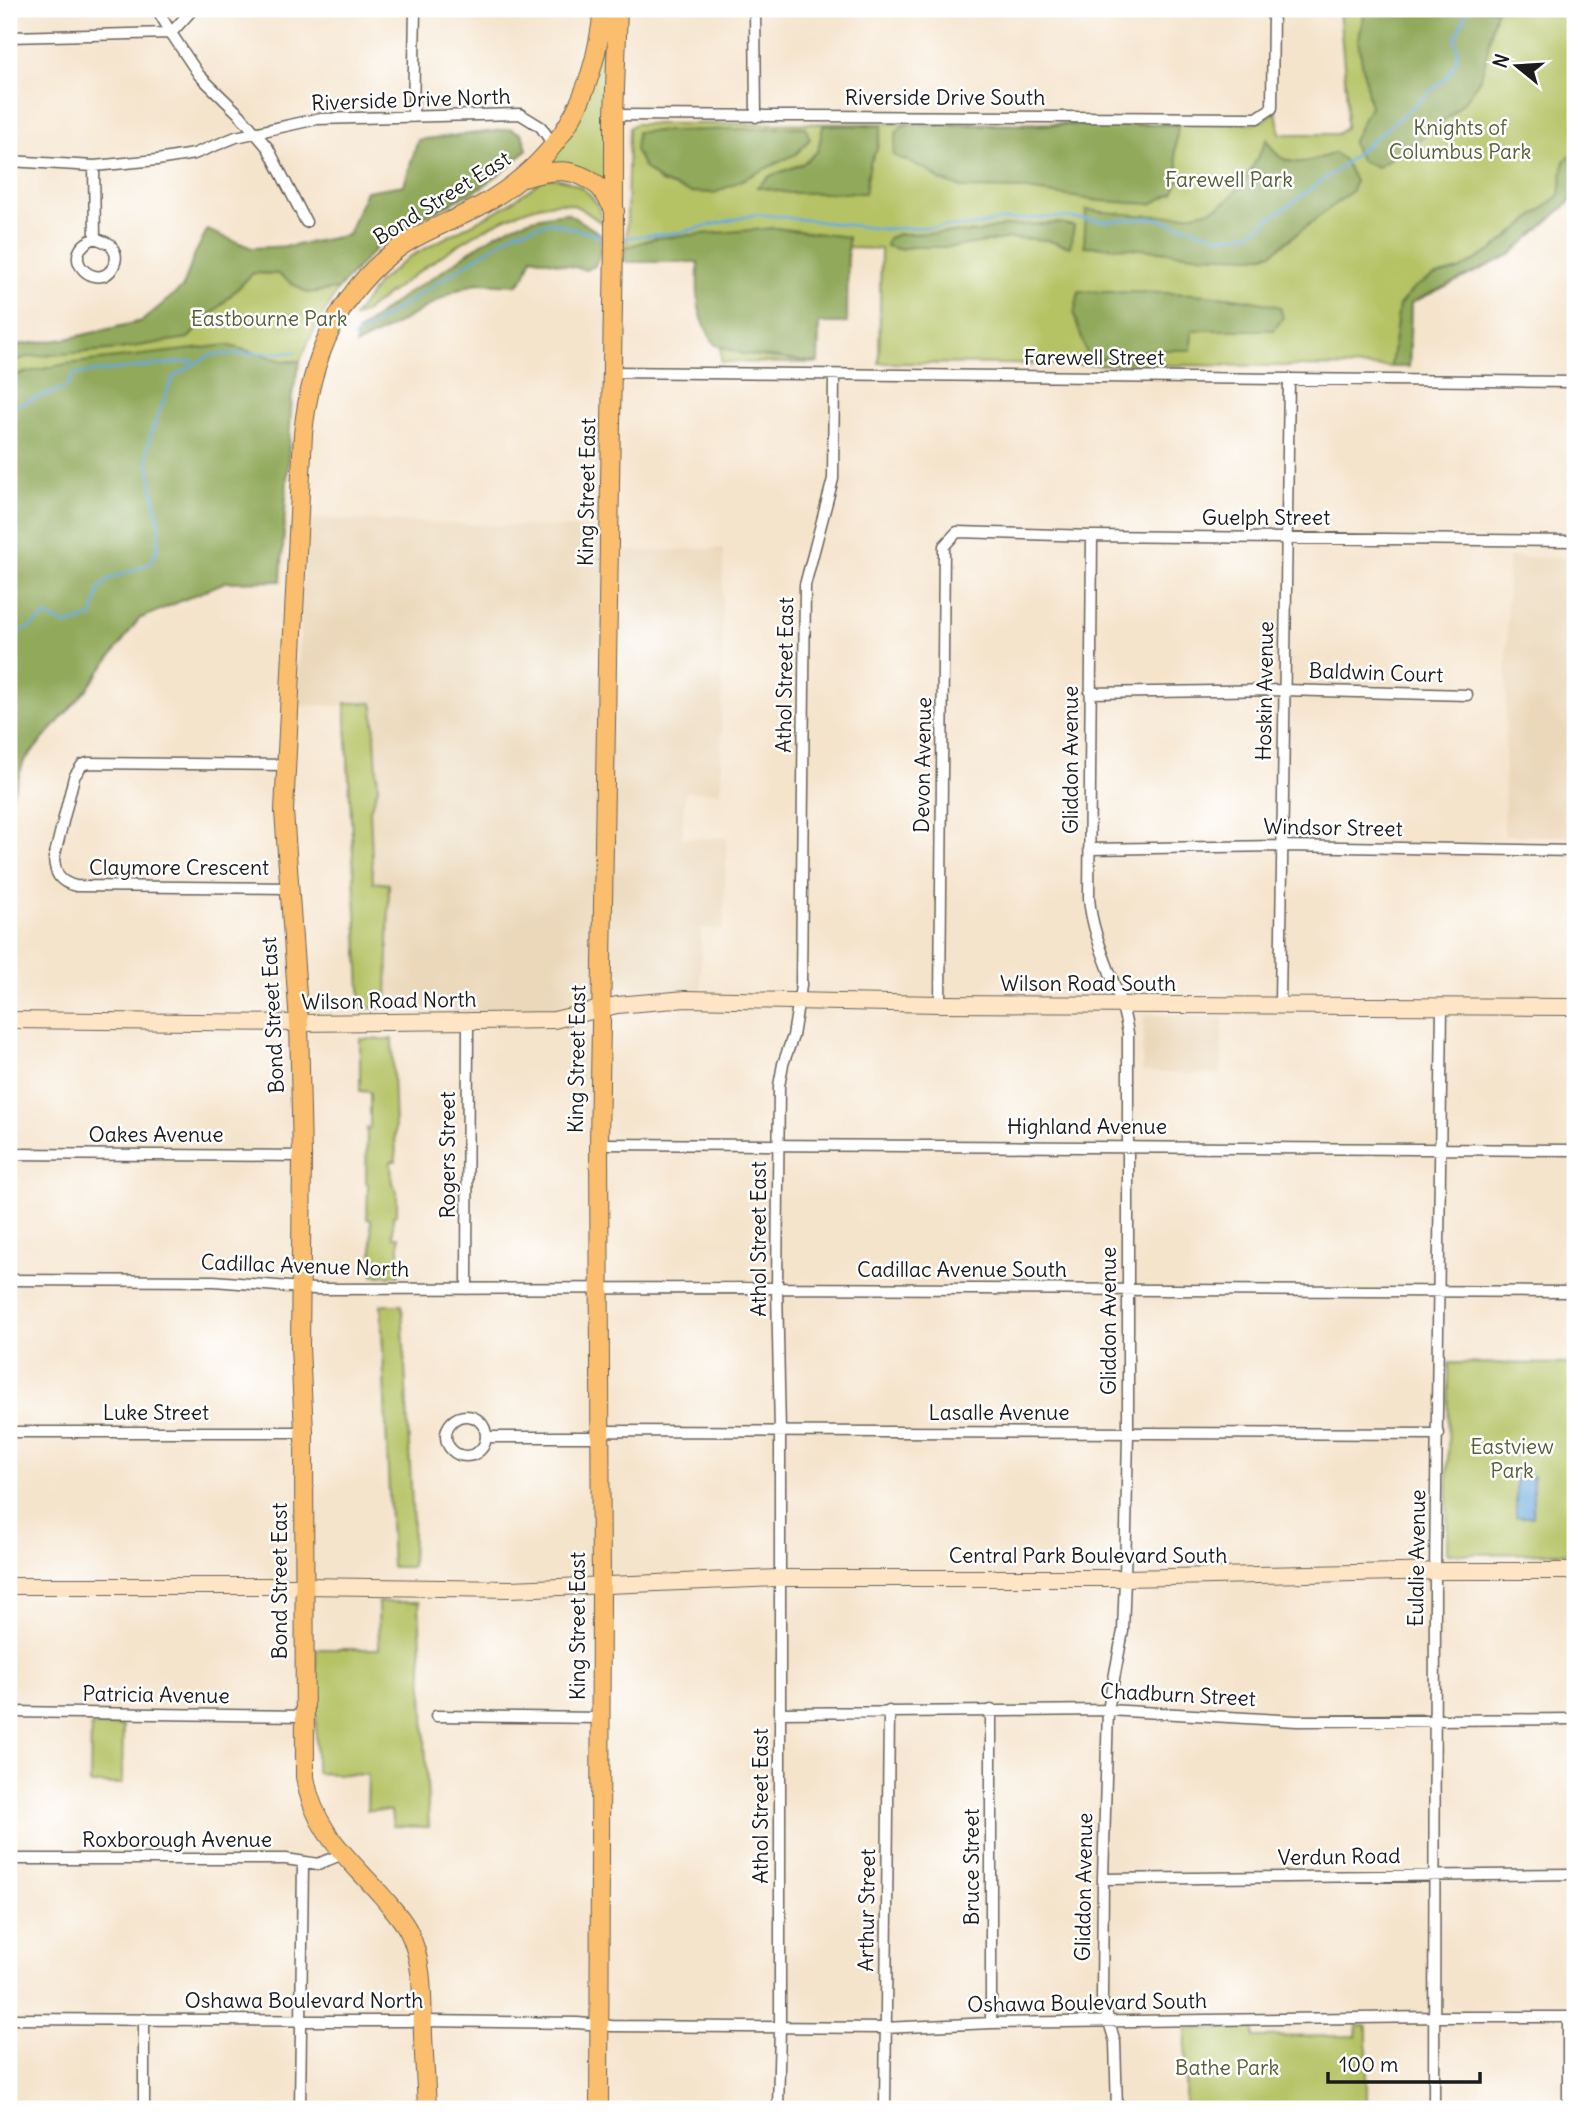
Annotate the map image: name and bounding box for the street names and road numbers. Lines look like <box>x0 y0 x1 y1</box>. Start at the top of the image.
street label: Riverside Drive North <box>311 83 511 116</box>
street label: Riverside Drive South <box>845 84 1045 111</box>
street label: Bond Street East <box>368 145 515 251</box>
street label: Farewell Street <box>1024 344 1164 371</box>
street label: King Street East <box>572 418 601 566</box>
street label: Guelph Street <box>1202 504 1330 531</box>
street label: Athol Street East <box>770 597 799 753</box>
street label: Hoskin Avenue <box>1250 621 1279 761</box>
street label: Baldwin Court <box>1308 657 1444 688</box>
street label: Gliddon Avenue <box>1057 686 1084 834</box>
street label: Devon Avenue <box>908 697 937 833</box>
street label: Windsor Street <box>1263 813 1403 842</box>
street label: Claymore Crescent <box>89 854 269 881</box>
street label: Bond Street East <box>255 936 290 1094</box>
street label: Wilson Road South <box>1000 970 1176 997</box>
street label: Wilson Road North <box>301 985 477 1016</box>
street label: King Street East <box>562 985 591 1133</box>
street label: Rogers Street <box>434 1091 461 1219</box>
street label: Highland Avenue <box>1007 1113 1167 1140</box>
street label: Oakes Avenue <box>88 1121 224 1148</box>
street label: Athol Street East <box>745 1161 772 1317</box>
street label: Gliddon Avenue <box>1095 1247 1122 1395</box>
street label: Cadillac Avenue North <box>200 1248 410 1283</box>
street label: Cadillac Avenue South <box>857 1256 1067 1283</box>
street label: Luke Street <box>103 1399 209 1426</box>
street label: Lasalle Avenue <box>929 1399 1069 1426</box>
street label: Eulalie Avenue <box>1402 1489 1431 1627</box>
street label: Bond Street East <box>266 1503 293 1659</box>
street label: Central Park Boulevard South <box>949 1542 1227 1569</box>
street label: King Street East <box>564 1552 591 1700</box>
street label: Chadburn Street <box>1100 1677 1257 1712</box>
street label: Patricia Avenue <box>82 1680 230 1709</box>
street label: Athol Street East <box>747 1728 774 1884</box>
street label: Bruce Street <box>958 1808 985 1926</box>
street label: Gliddon Avenue <box>1069 1812 1098 1962</box>
street label: Roxborough Avenue <box>82 1826 272 1853</box>
street label: Verdun Road <box>1277 1842 1401 1871</box>
street label: Arthur Street <box>852 1848 881 1972</box>
street label: Oshawa Boulevard North <box>185 1987 423 2014</box>
street label: Oshawa Boulevard South <box>967 1987 1207 2018</box>

